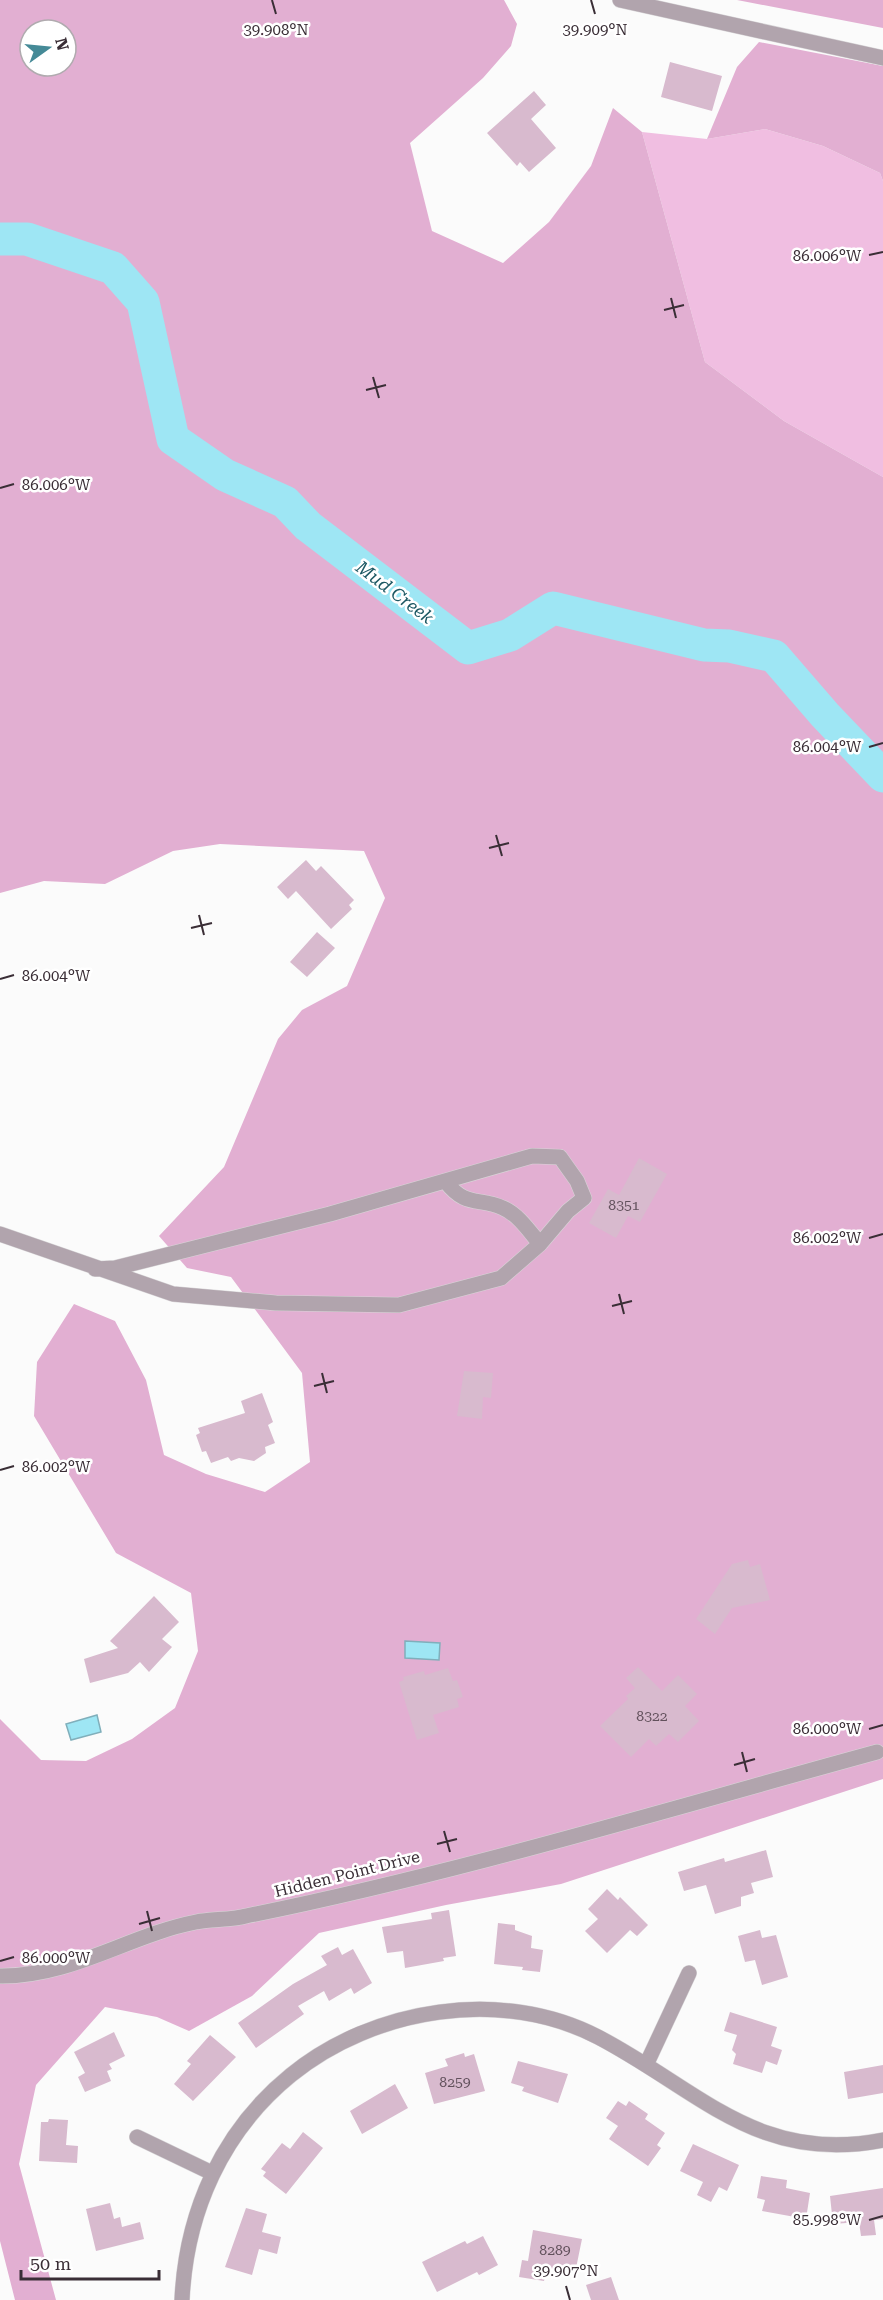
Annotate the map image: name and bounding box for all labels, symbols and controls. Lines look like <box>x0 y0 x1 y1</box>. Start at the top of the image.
north arrow <box>18 18 78 78</box>
text: 39.908°N <box>243 21 309 39</box>
text: 39.909°N <box>562 21 628 39</box>
text: N <box>51 36 73 53</box>
text: 86.006°W <box>793 247 862 265</box>
text: 86.006°W <box>22 476 91 494</box>
water label: Mud Creek <box>351 555 438 628</box>
text: 86.004°W <box>793 738 862 756</box>
text: 86.004°W <box>22 967 91 985</box>
house number: 8351 <box>608 1197 640 1213</box>
text: 86.002°W <box>793 1229 862 1247</box>
text: 86.002°W <box>22 1458 91 1476</box>
house number: 8322 <box>636 1708 668 1724</box>
text: 86.000°W <box>793 1720 862 1738</box>
street label: Hidden Point Drive <box>272 1847 422 1901</box>
text: 86.000°W <box>22 1949 91 1967</box>
house number: 8259 <box>439 2074 471 2090</box>
text: 85.998°W <box>793 2211 862 2229</box>
house number: 8289 <box>539 2242 571 2258</box>
scale bar <box>21 2243 159 2281</box>
text: 50 m <box>30 2253 71 2274</box>
text: 39.907°N <box>533 2262 599 2280</box>

